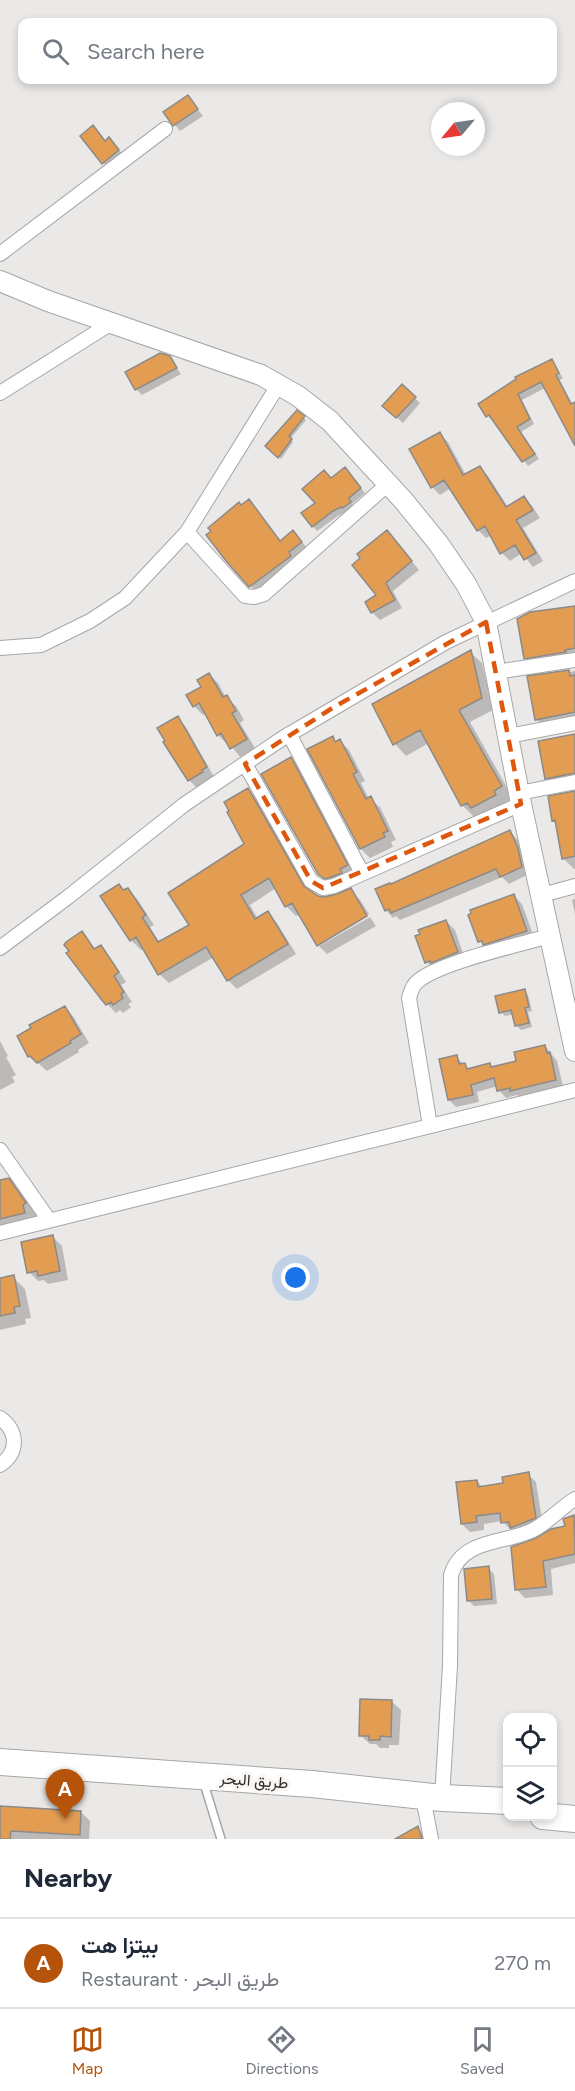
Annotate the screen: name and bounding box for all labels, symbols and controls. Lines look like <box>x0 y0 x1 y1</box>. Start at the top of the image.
search box <box>18 18 557 84</box>
icon: search <box>39 35 72 68</box>
text: Search here <box>87 38 205 65</box>
north arrow <box>431 102 485 156</box>
your location <box>281 1263 310 1292</box>
map controls <box>503 1713 557 1821</box>
button: locate <box>503 1713 557 1767</box>
button: layers <box>503 1767 557 1821</box>
street label: طريق البحر <box>218 1769 289 1793</box>
pin: A <box>46 1770 84 1819</box>
text: Nearby <box>24 1862 112 1894</box>
text: بيتزا هت <box>81 1932 158 1959</box>
text: A <box>36 1951 51 1975</box>
text: 270 m <box>494 1951 551 1975</box>
text: Restaurant · طريق البحر <box>81 1967 279 1991</box>
tab: Map <box>71 2023 104 2078</box>
tab: Directions <box>245 2023 318 2078</box>
tab: Saved <box>460 2023 504 2078</box>

